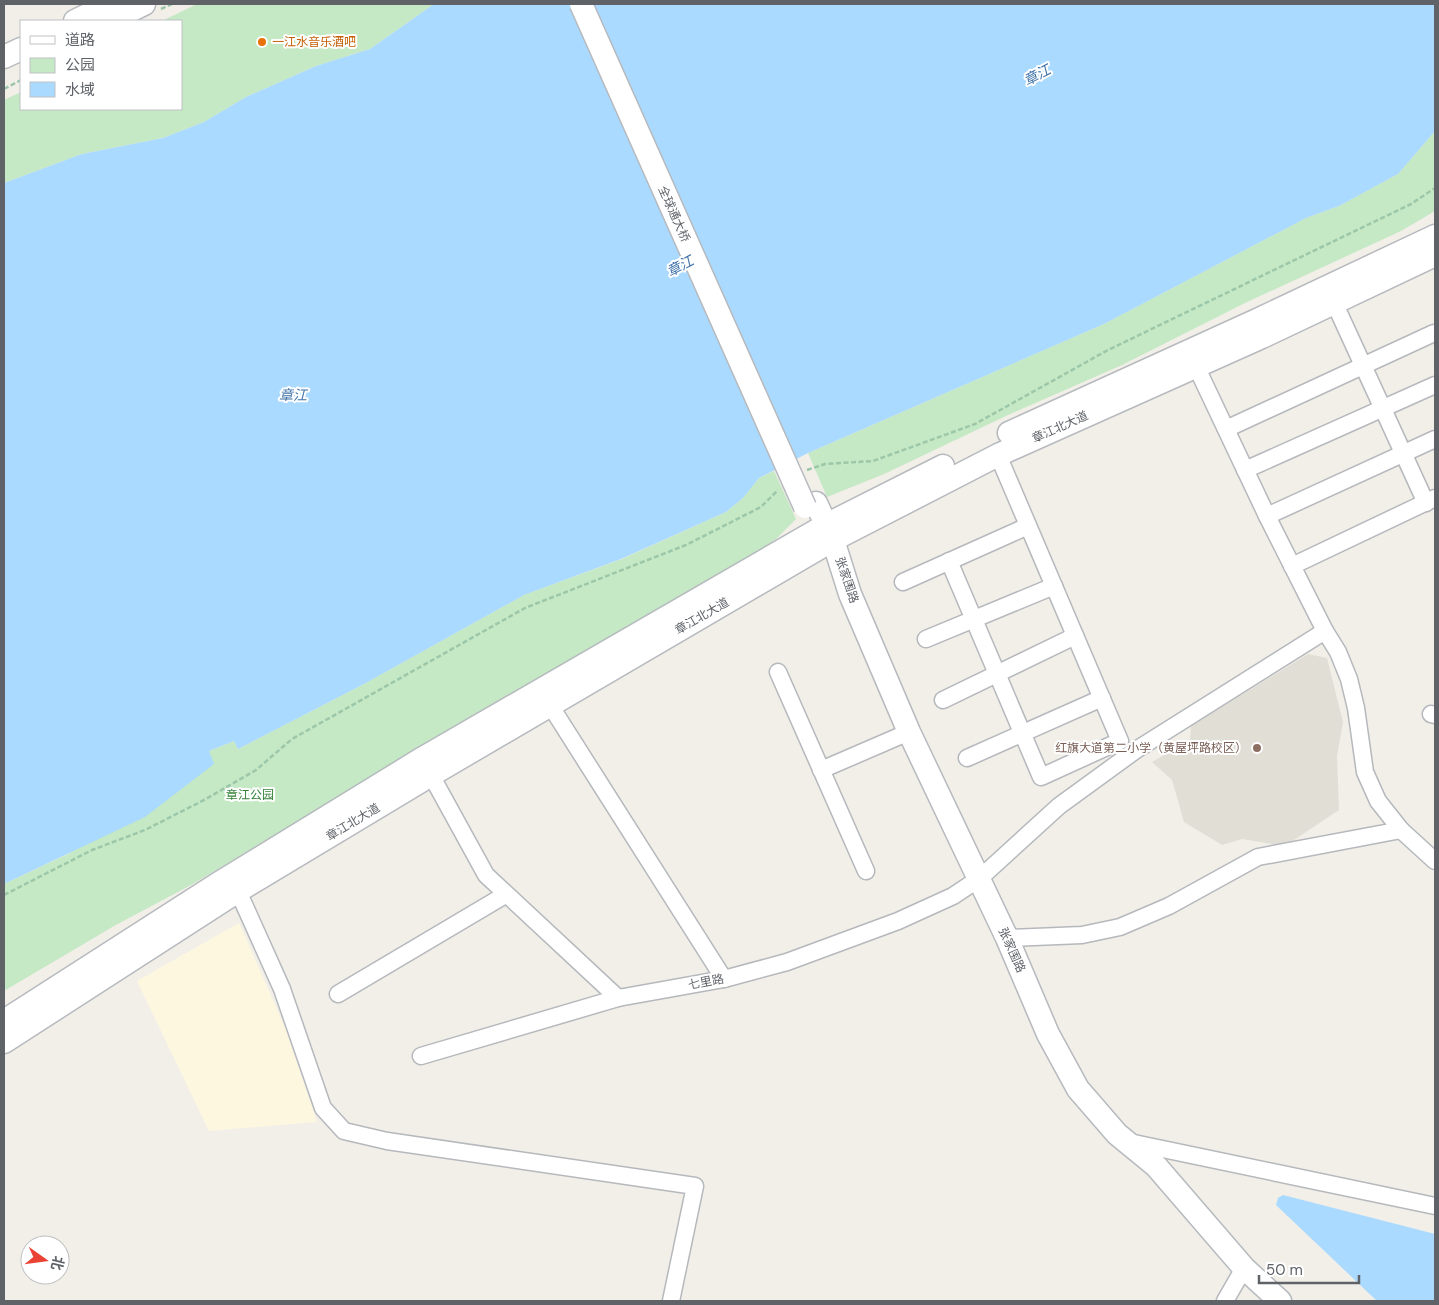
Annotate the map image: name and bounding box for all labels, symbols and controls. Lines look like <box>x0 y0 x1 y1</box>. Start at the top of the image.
legend <box>20 20 182 110</box>
text: 道路 <box>65 30 95 50</box>
place label: 一江水音乐酒吧 <box>272 34 356 50</box>
marker: 一江水音乐酒吧 <box>256 36 268 48</box>
text: 公园 <box>65 55 95 75</box>
water label: 章江 <box>1020 60 1055 90</box>
text: 水域 <box>65 80 95 100</box>
street label: 全球通大桥 <box>654 183 694 245</box>
water label: 章江 <box>663 251 698 281</box>
water label: 章江 <box>279 386 309 404</box>
street label: 章江北大道 <box>1029 407 1091 447</box>
street label: 张家围路 <box>832 555 862 605</box>
street label: 章江北大道 <box>672 594 732 638</box>
place label: 红旗大道第二小学（黄屋坪路校区） <box>1055 740 1247 756</box>
marker: 红旗大道第二小学（黄屋坪路校区） <box>1251 742 1263 754</box>
park label: 章江公园 <box>226 787 274 803</box>
street label: 章江北大道 <box>323 800 383 844</box>
street label: 张家围路 <box>995 925 1029 975</box>
street label: 七里路 <box>687 971 725 993</box>
north arrow <box>20 1235 70 1285</box>
scale bar <box>1259 1252 1359 1284</box>
text: 北 <box>47 1254 68 1272</box>
text: 50 m <box>1266 1260 1303 1280</box>

